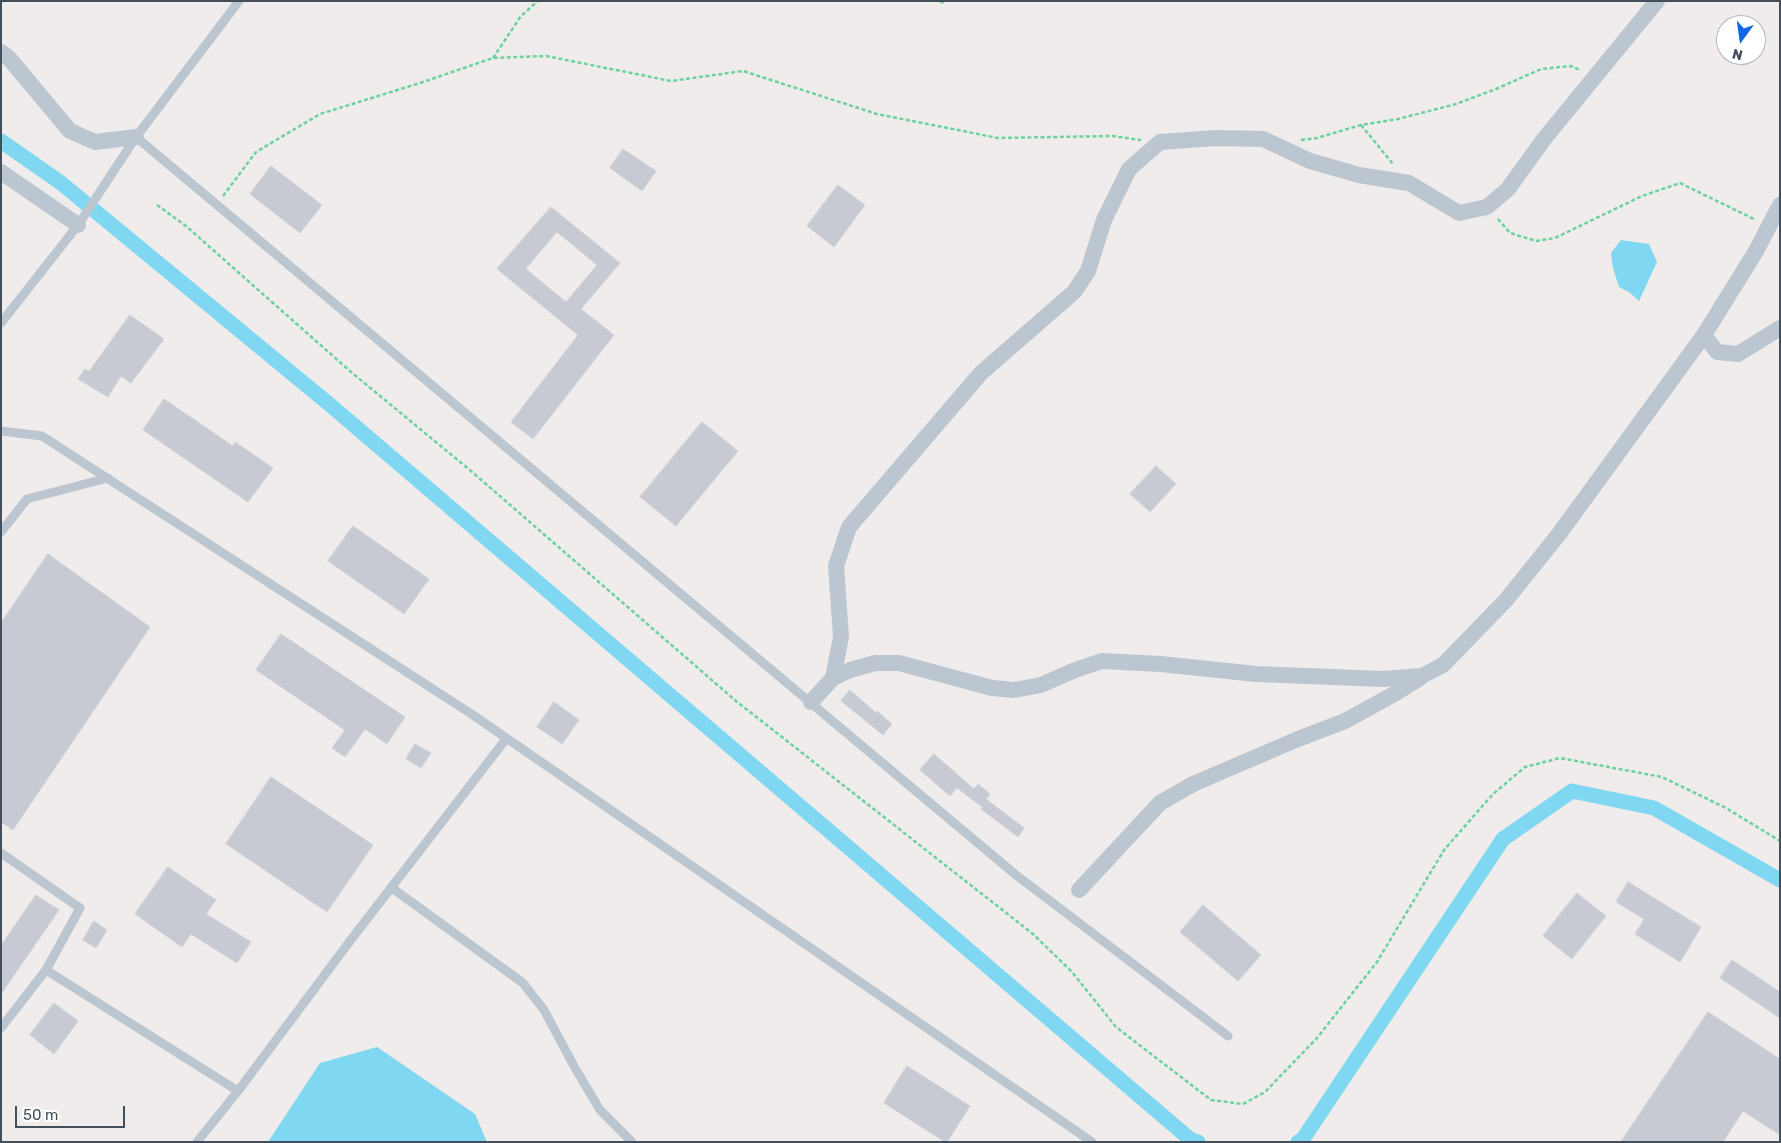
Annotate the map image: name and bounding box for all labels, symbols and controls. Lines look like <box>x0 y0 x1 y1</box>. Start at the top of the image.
north arrow <box>1716 15 1766 65</box>
text: N <box>1731 45 1744 64</box>
scale bar <box>18 1096 128 1128</box>
text: 50 m <box>23 1106 58 1124</box>

